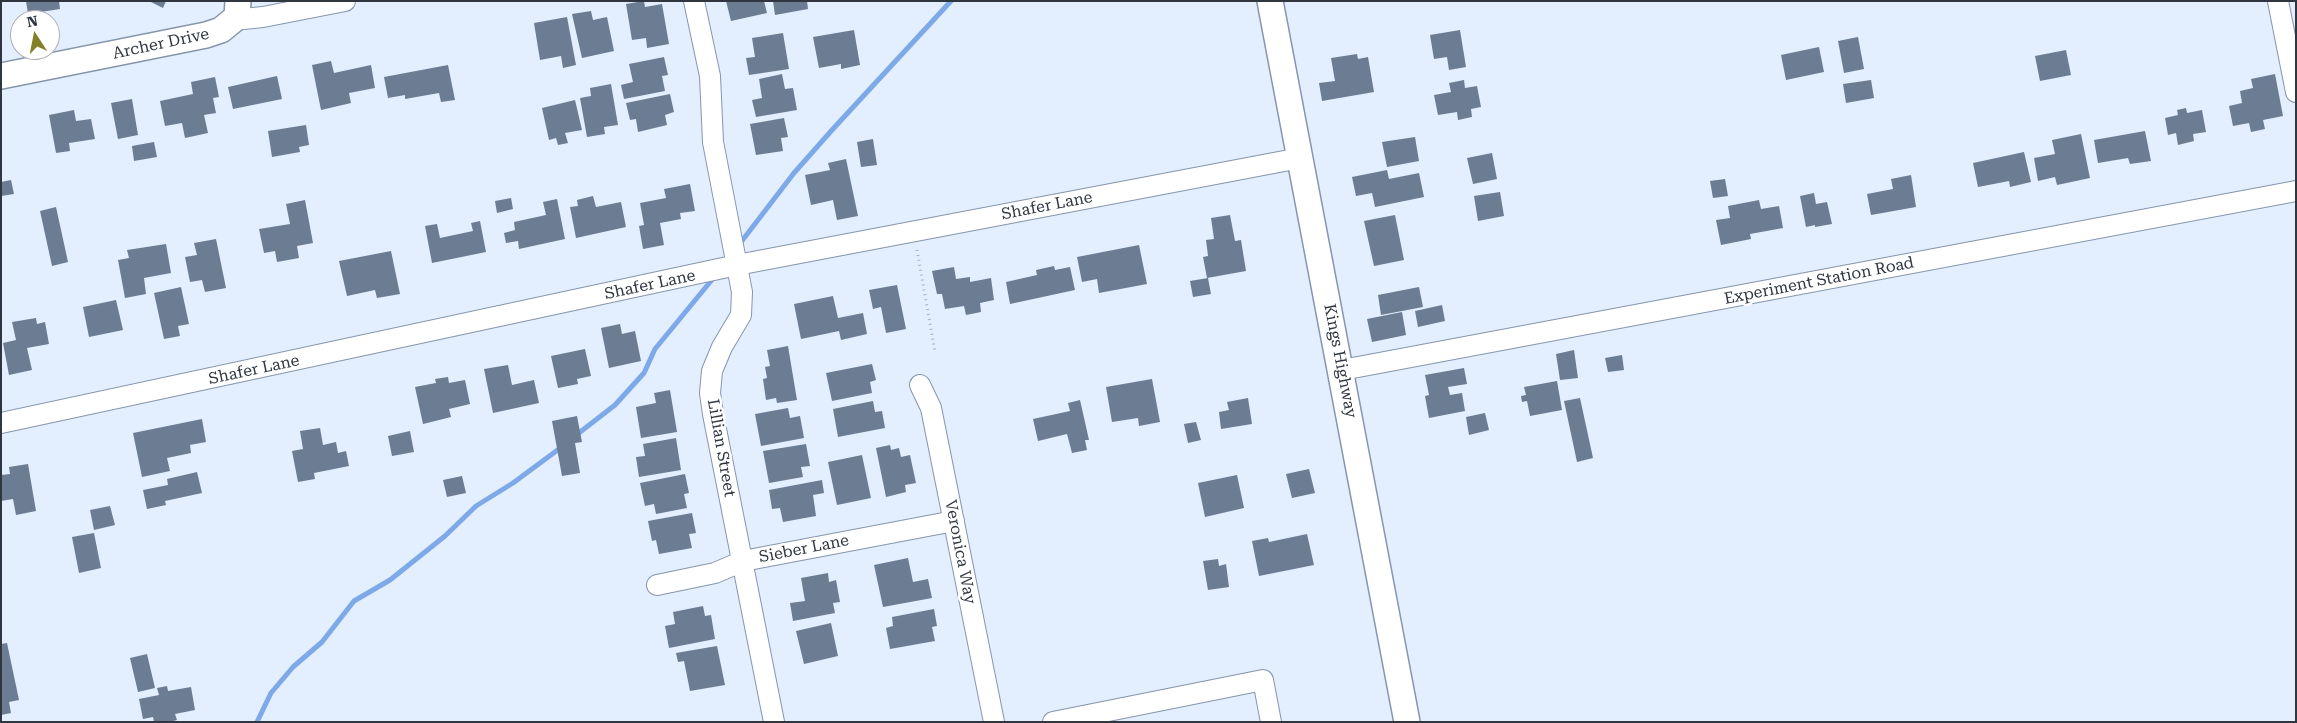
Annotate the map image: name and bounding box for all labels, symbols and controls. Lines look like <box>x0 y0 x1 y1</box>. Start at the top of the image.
north arrow <box>10 10 60 60</box>
text: N <box>26 12 39 30</box>
street label: Archer Drive <box>111 24 211 64</box>
street label: Shafer Lane <box>1000 188 1094 224</box>
street label: Experiment Station Road <box>1722 253 1916 309</box>
street label: Shafer Lane <box>603 266 697 304</box>
street label: Kings Highway <box>1319 302 1361 420</box>
street label: Shafer Lane <box>207 351 301 389</box>
street label: Lillian Street <box>703 398 739 498</box>
street label: Veronica Way <box>940 498 980 606</box>
street label: Sieber Lane <box>757 531 851 567</box>

